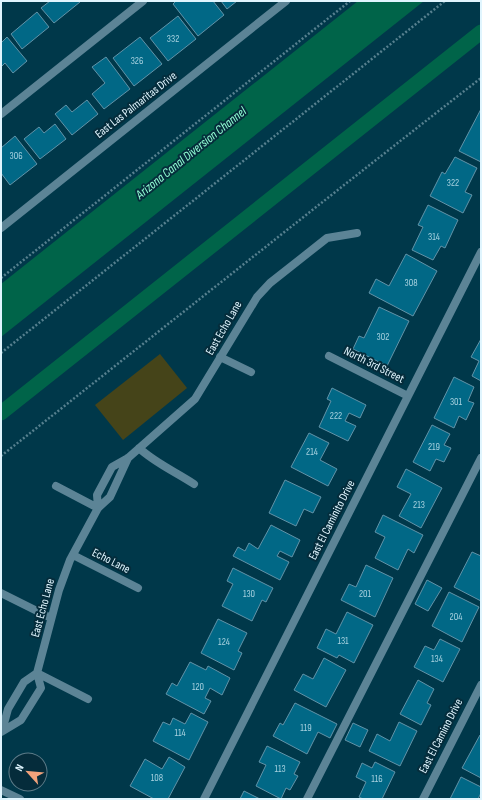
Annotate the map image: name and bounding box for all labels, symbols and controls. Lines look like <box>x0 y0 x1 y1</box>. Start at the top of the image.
house number: 332 <box>167 33 179 45</box>
house number: 326 <box>131 55 143 67</box>
street label: East Las Palmaritas Drive <box>92 68 180 142</box>
water label: Arizona Canal Diversion Channel <box>132 103 250 203</box>
house number: 306 <box>9 150 23 162</box>
house number: 322 <box>447 177 459 189</box>
house number: 314 <box>428 231 440 243</box>
house number: 308 <box>404 277 418 289</box>
street label: East Echo Lane <box>203 298 246 358</box>
house number: 302 <box>377 331 389 343</box>
street label: North 3rd Street <box>341 343 407 387</box>
house number: 301 <box>450 396 463 408</box>
house number: 222 <box>330 410 342 422</box>
house number: 219 <box>428 441 440 453</box>
house number: 214 <box>306 446 318 458</box>
street label: East El Caminito Drive <box>306 478 359 562</box>
house number: 213 <box>413 499 425 511</box>
street label: Echo Lane <box>89 545 133 577</box>
street label: East Echo Lane <box>28 577 58 639</box>
house number: 130 <box>243 588 255 600</box>
house number: 201 <box>359 588 372 600</box>
house number: 204 <box>450 611 462 623</box>
house number: 131 <box>337 635 349 647</box>
house number: 124 <box>218 636 230 648</box>
house number: 134 <box>431 653 443 665</box>
house number: 120 <box>192 681 204 693</box>
street label: East El Camino Drive <box>416 696 466 776</box>
house number: 119 <box>300 722 312 734</box>
house number: 114 <box>174 727 186 739</box>
north arrow <box>8 752 48 792</box>
text: N <box>12 762 27 773</box>
house number: 113 <box>274 763 286 775</box>
house number: 108 <box>151 772 163 784</box>
house number: 116 <box>371 773 383 785</box>

